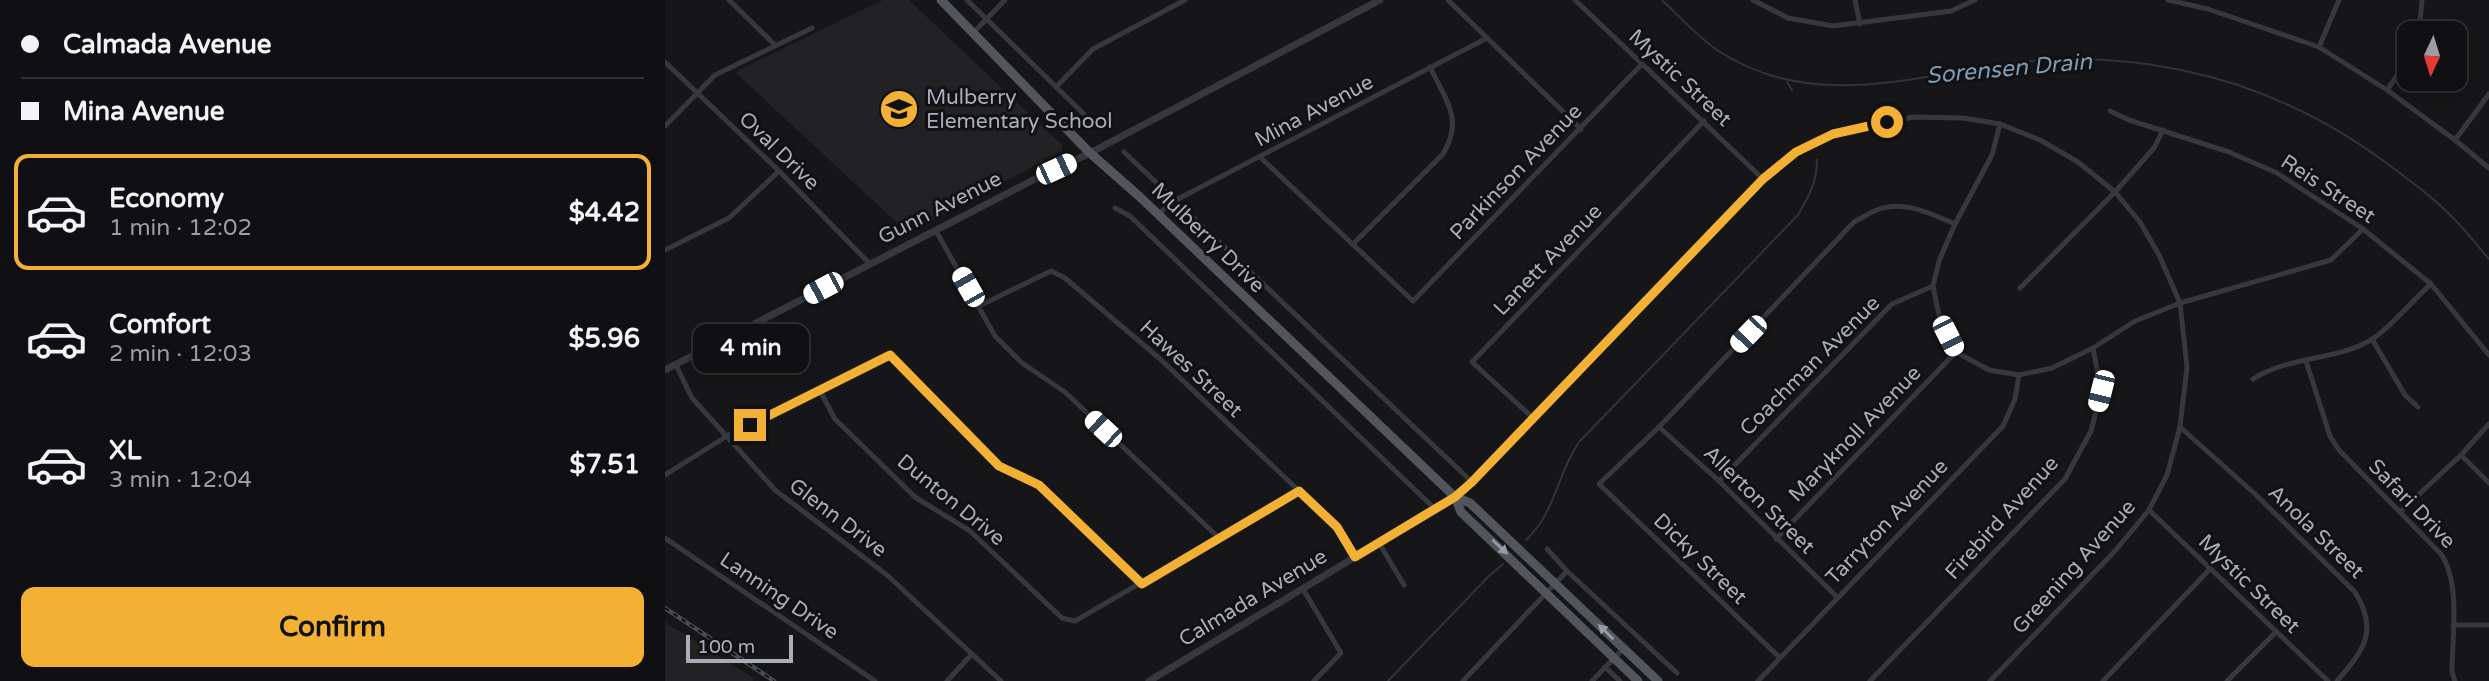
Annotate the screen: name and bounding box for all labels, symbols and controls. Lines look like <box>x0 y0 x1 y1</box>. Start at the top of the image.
north arrow <box>2397 21 2467 91</box>
map controls <box>2397 21 2467 91</box>
street label: Mystic Street <box>1623 24 1737 132</box>
text: Calmada Avenue <box>63 29 271 60</box>
water label: Sorensen Drain <box>1925 48 2094 90</box>
street label: Mina Avenue <box>1251 69 1378 153</box>
place label: Mulberry Elementary School <box>926 85 1113 134</box>
school or university icon: Mulberry Elementary School <box>878 88 920 130</box>
text: Mina Avenue <box>63 96 225 127</box>
street label: Parkinson Avenue <box>1445 99 1587 245</box>
street label: Oval Drive <box>734 106 825 196</box>
route start <box>1871 106 1903 138</box>
street label: Reis Street <box>2276 149 2380 229</box>
car <box>1033 151 1080 187</box>
street label: Gunn Avenue <box>874 166 1006 250</box>
street label: Mulberry Drive <box>1146 178 1270 298</box>
icon: car <box>25 181 88 244</box>
text: Economy <box>109 183 224 214</box>
text: $4.42 <box>569 197 640 228</box>
street label: Lanett Avenue <box>1489 199 1608 321</box>
text: 1 min · 12:02 <box>109 214 252 242</box>
car <box>949 264 988 310</box>
car <box>800 269 847 307</box>
street label: Coachman Avenue <box>1735 291 1885 441</box>
icon: car <box>25 307 88 370</box>
text: Comfort <box>109 309 211 340</box>
car <box>1726 312 1771 356</box>
car <box>1930 313 1967 359</box>
street label: Hawes Street <box>1134 315 1248 423</box>
text: $5.96 <box>568 323 640 354</box>
callout: 4 min <box>692 324 808 372</box>
text: 4 min <box>720 334 782 362</box>
text: 2 min · 12:03 <box>109 340 252 368</box>
street label: Maryknoll Avenue <box>1784 361 1926 507</box>
car <box>2086 368 2117 414</box>
car <box>1081 407 1126 451</box>
route end <box>734 409 766 441</box>
icon: car <box>25 433 88 496</box>
text: XL <box>109 435 141 466</box>
street label: Allerton Street <box>1698 441 1820 559</box>
text: $7.51 <box>570 449 640 480</box>
street label: Dunton Drive <box>892 449 1010 551</box>
street label: Firebird Avenue <box>1940 451 2064 585</box>
street label: Tarryton Avenue <box>1821 454 1953 590</box>
street label: Safari Drive <box>2363 454 2461 554</box>
text: 3 min · 12:04 <box>109 466 252 494</box>
street label: Glenn Drive <box>784 473 892 563</box>
street label: Anola Street <box>2263 480 2369 584</box>
street label: Greening Avenue <box>2007 495 2141 639</box>
street label: Dicky Street <box>1648 508 1752 610</box>
street label: Mystic Street <box>2193 529 2305 639</box>
one-way arrow <box>1491 539 1508 556</box>
street label: Calmada Avenue <box>1174 544 1332 652</box>
street label: Lanning Drive <box>715 547 843 645</box>
button: Confirm <box>21 587 644 667</box>
one-way arrow <box>1598 625 1615 641</box>
scale bar <box>686 632 793 664</box>
text: 100 m <box>697 636 755 658</box>

